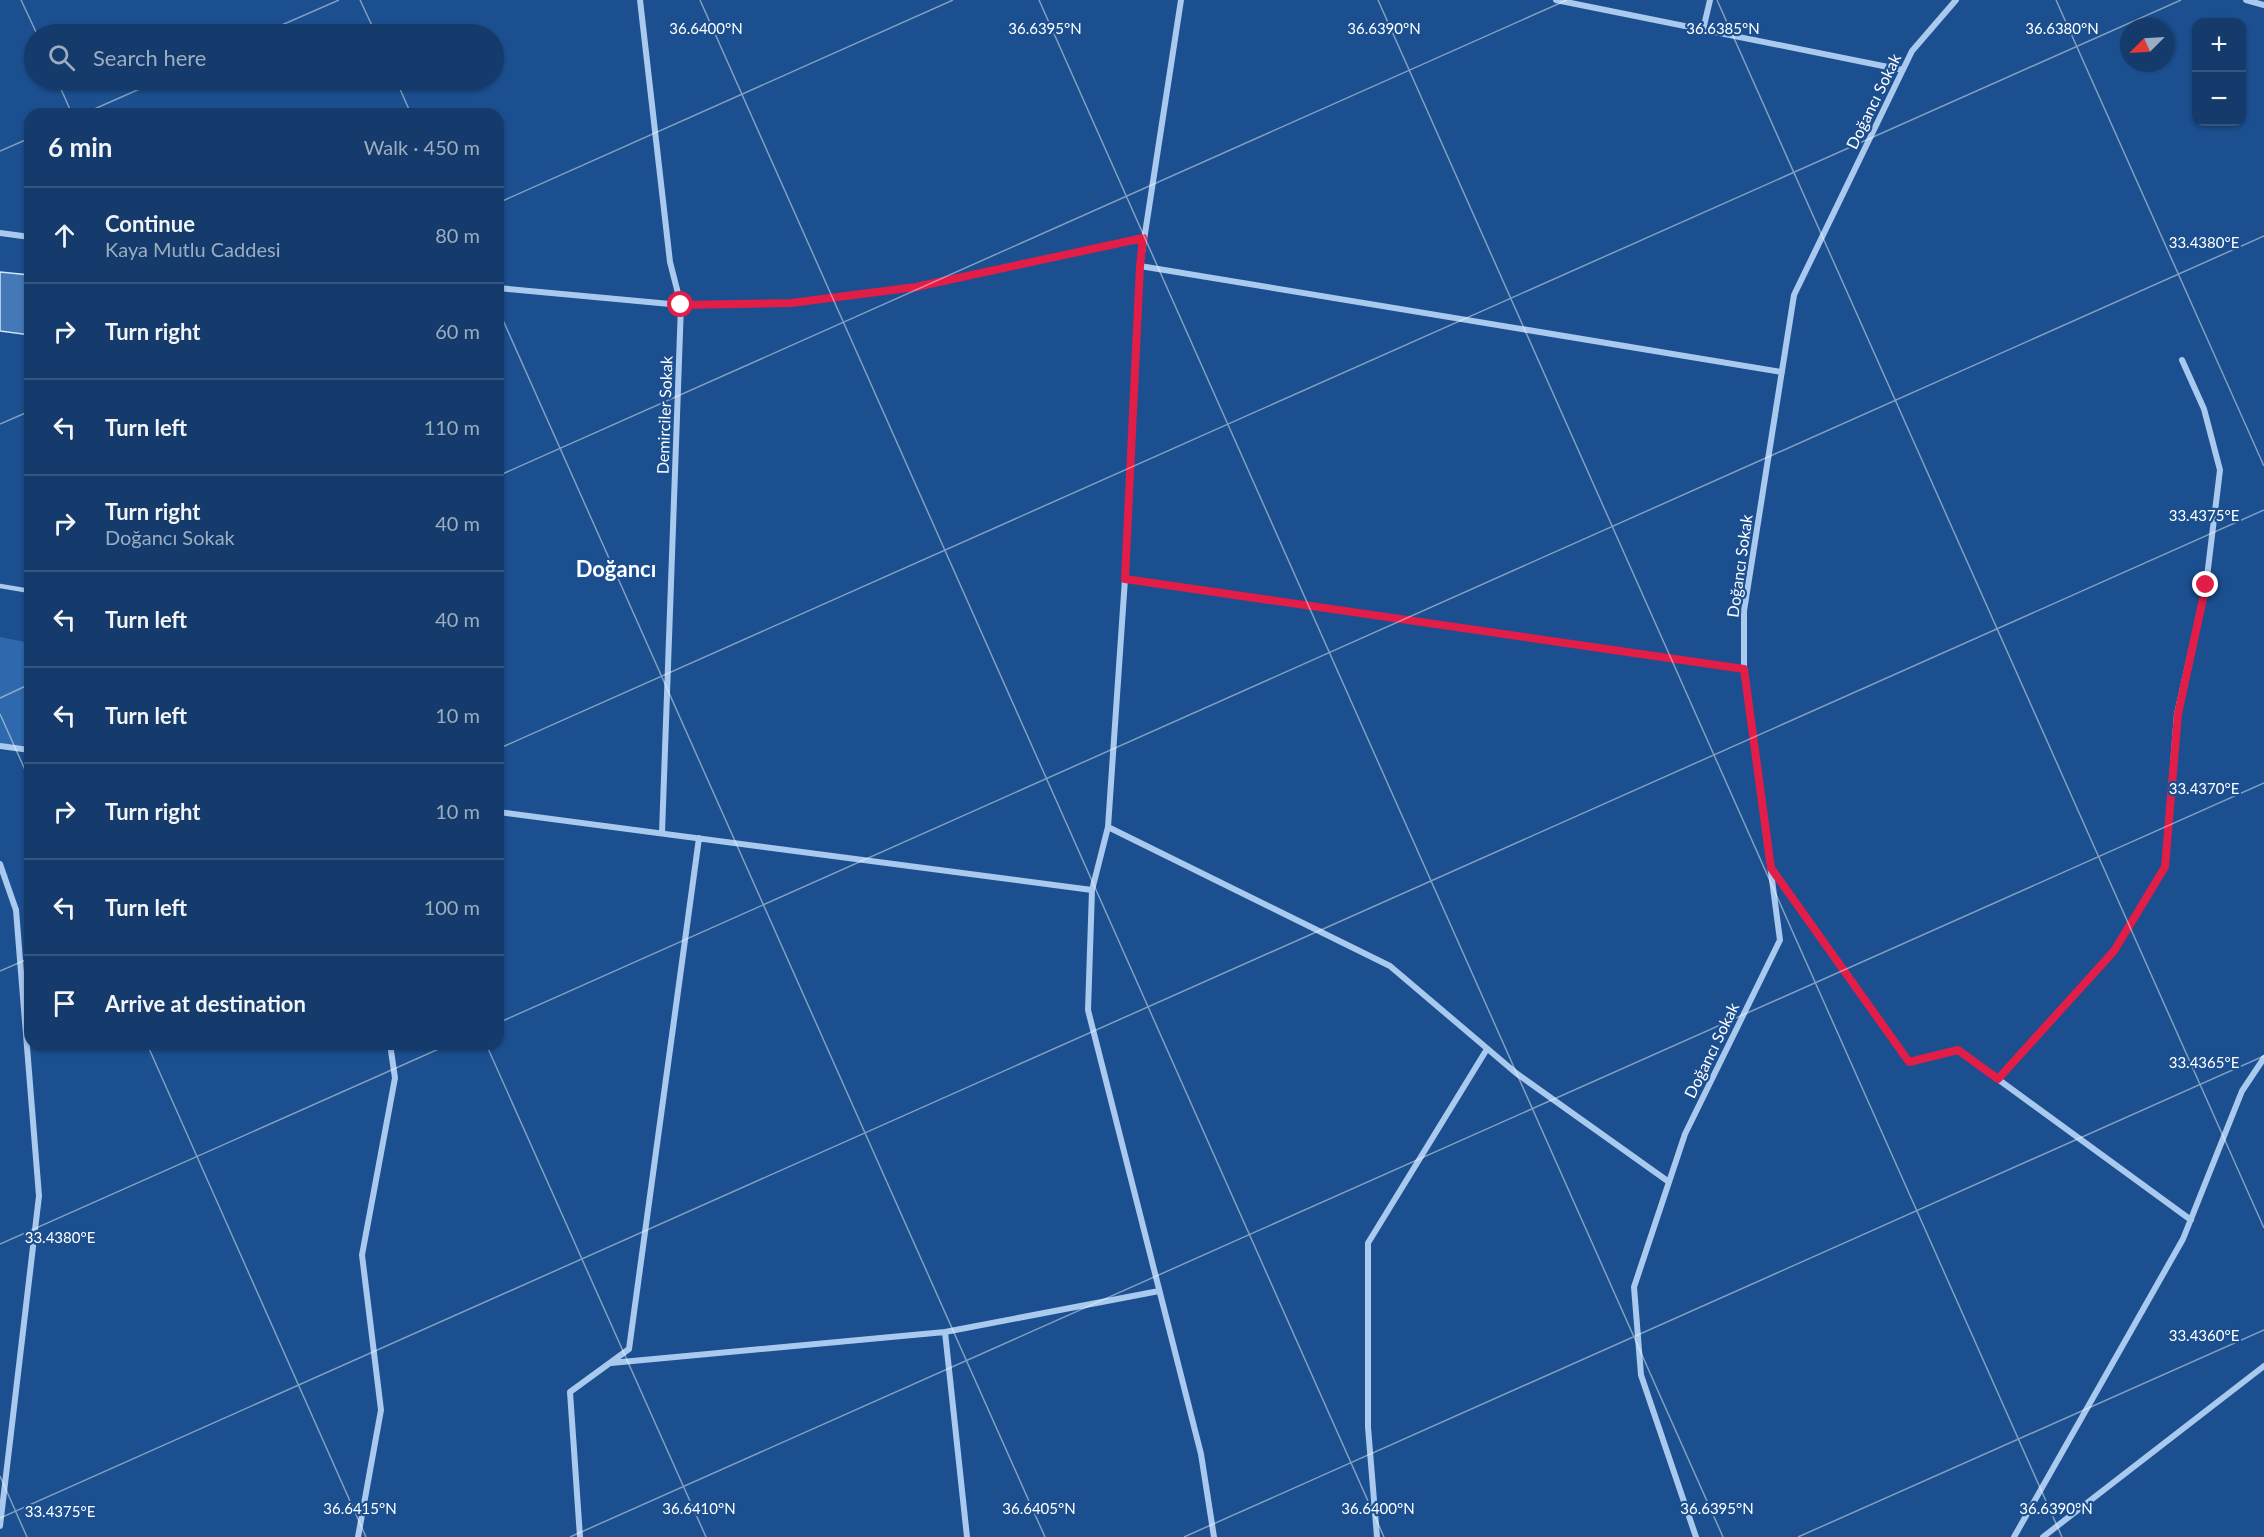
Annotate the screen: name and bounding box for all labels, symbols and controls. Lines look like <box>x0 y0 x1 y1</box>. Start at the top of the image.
north arrow <box>2120 18 2174 72</box>
map controls <box>2192 18 2246 126</box>
button: + <box>2192 18 2246 72</box>
text: 36.6400°N <box>669 19 743 37</box>
text: 36.6395°N <box>1008 19 1082 37</box>
text: 36.6390°N <box>1347 19 1421 37</box>
text: 36.6385°N <box>1686 19 1760 37</box>
text: 36.6380°N <box>2025 19 2099 37</box>
search box <box>24 24 504 90</box>
icon: search <box>45 41 78 74</box>
text: Search here <box>93 44 206 71</box>
street label: Doğancı Sokak <box>1842 49 1905 152</box>
button: − <box>2192 72 2246 126</box>
text: 6 min <box>48 131 112 163</box>
text: Walk · 450 m <box>364 135 480 159</box>
text: Continue <box>105 210 195 237</box>
icon: ahead <box>48 219 81 252</box>
text: 80 m <box>435 223 480 247</box>
text: 33.4380°E <box>2169 233 2239 251</box>
text: Kaya Mutlu Caddesi <box>105 237 280 261</box>
route start <box>667 291 693 317</box>
icon: right <box>48 315 81 348</box>
text: Turn right <box>105 318 200 345</box>
text: 60 m <box>435 319 480 343</box>
street label: Demirciler Sokak <box>652 355 676 474</box>
icon: left <box>48 411 81 444</box>
text: Turn left <box>105 414 187 441</box>
text: 110 m <box>424 415 480 439</box>
text: Turn right <box>105 498 200 525</box>
text: 33.4375°E <box>2169 506 2239 524</box>
icon: right <box>48 507 81 540</box>
text: 40 m <box>435 511 480 535</box>
street label: Doğancı Sokak <box>1722 512 1756 619</box>
text: Doğancı Sokak <box>105 525 235 549</box>
district label: Doğancı <box>576 555 656 582</box>
route end <box>2192 571 2218 597</box>
icon: left <box>48 603 81 636</box>
text: Turn left <box>105 606 187 633</box>
text: 40 m <box>435 607 480 631</box>
icon: left <box>48 699 81 732</box>
text: Turn left <box>105 702 187 729</box>
text: 10 m <box>435 703 480 727</box>
text: 33.4370°E <box>2169 779 2239 797</box>
icon: right <box>48 795 81 828</box>
text: Turn right <box>105 798 200 825</box>
text: 10 m <box>435 799 480 823</box>
icon: left <box>48 891 81 924</box>
text: Turn left <box>105 894 187 921</box>
text: 100 m <box>424 895 480 919</box>
icon: arrive <box>48 987 81 1020</box>
text: Arrive at destination <box>105 990 306 1017</box>
street label: Doğancı Sokak <box>1680 998 1743 1101</box>
text: 33.4365°E <box>2169 1053 2239 1071</box>
text: 33.4380°E <box>25 1228 95 1246</box>
text: 33.4360°E <box>2169 1326 2239 1344</box>
text: 36.6415°N <box>323 1499 397 1517</box>
text: 36.6410°N <box>662 1499 736 1517</box>
text: 36.6405°N <box>1002 1499 1076 1517</box>
text: 36.6400°N <box>1341 1499 1415 1517</box>
text: 36.6395°N <box>1680 1499 1754 1517</box>
text: 36.6390°N <box>2019 1499 2093 1517</box>
text: 33.4375°E <box>25 1502 95 1520</box>

